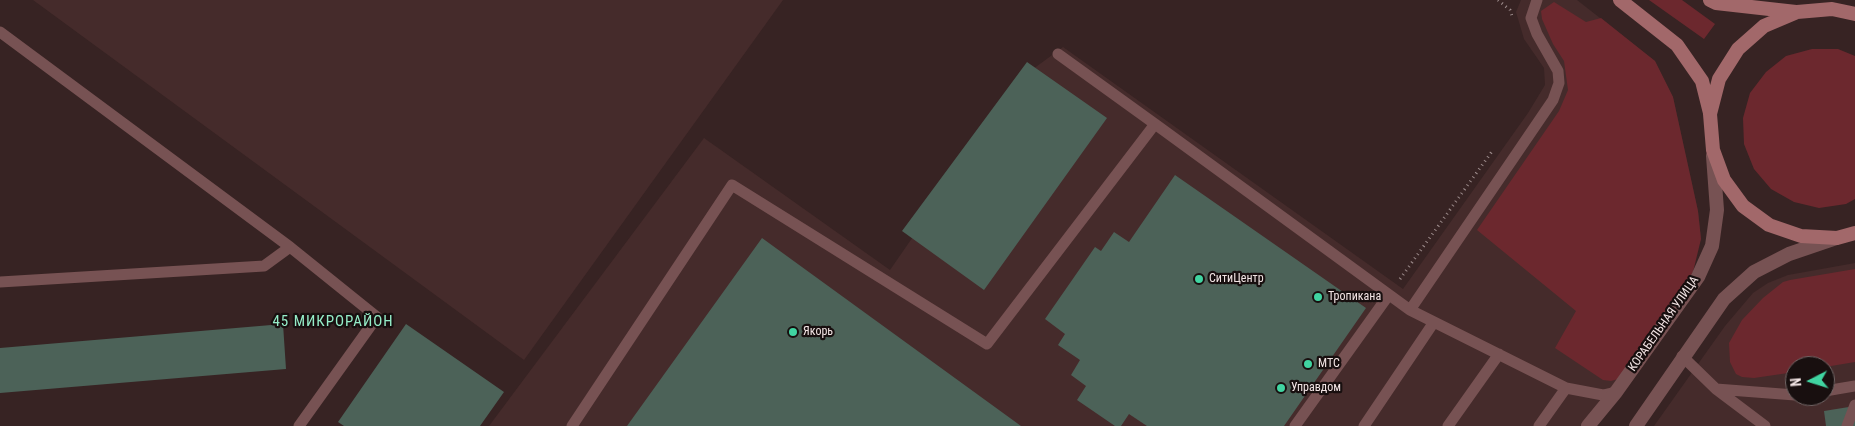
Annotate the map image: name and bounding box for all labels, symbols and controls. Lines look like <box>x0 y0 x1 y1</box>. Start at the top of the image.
place label: СитиЦентр <box>1209 272 1264 286</box>
marker: СитиЦентр <box>1193 273 1205 285</box>
street label: КОРАБЕЛЬНАЯ УЛИЦА <box>1626 274 1702 374</box>
place label: Тропикана <box>1328 290 1381 304</box>
marker: Тропикана <box>1312 291 1324 303</box>
district label: 45 МИКРОРАЙОН <box>271 313 395 331</box>
place label: Якорь <box>803 325 833 339</box>
marker: Якорь <box>787 326 799 338</box>
north arrow <box>1785 356 1835 406</box>
place label: МТС <box>1318 357 1340 371</box>
marker: МТС <box>1302 358 1314 370</box>
text: N <box>1788 377 1804 387</box>
place label: Управдом <box>1291 381 1341 395</box>
marker: Управдом <box>1275 382 1287 394</box>

